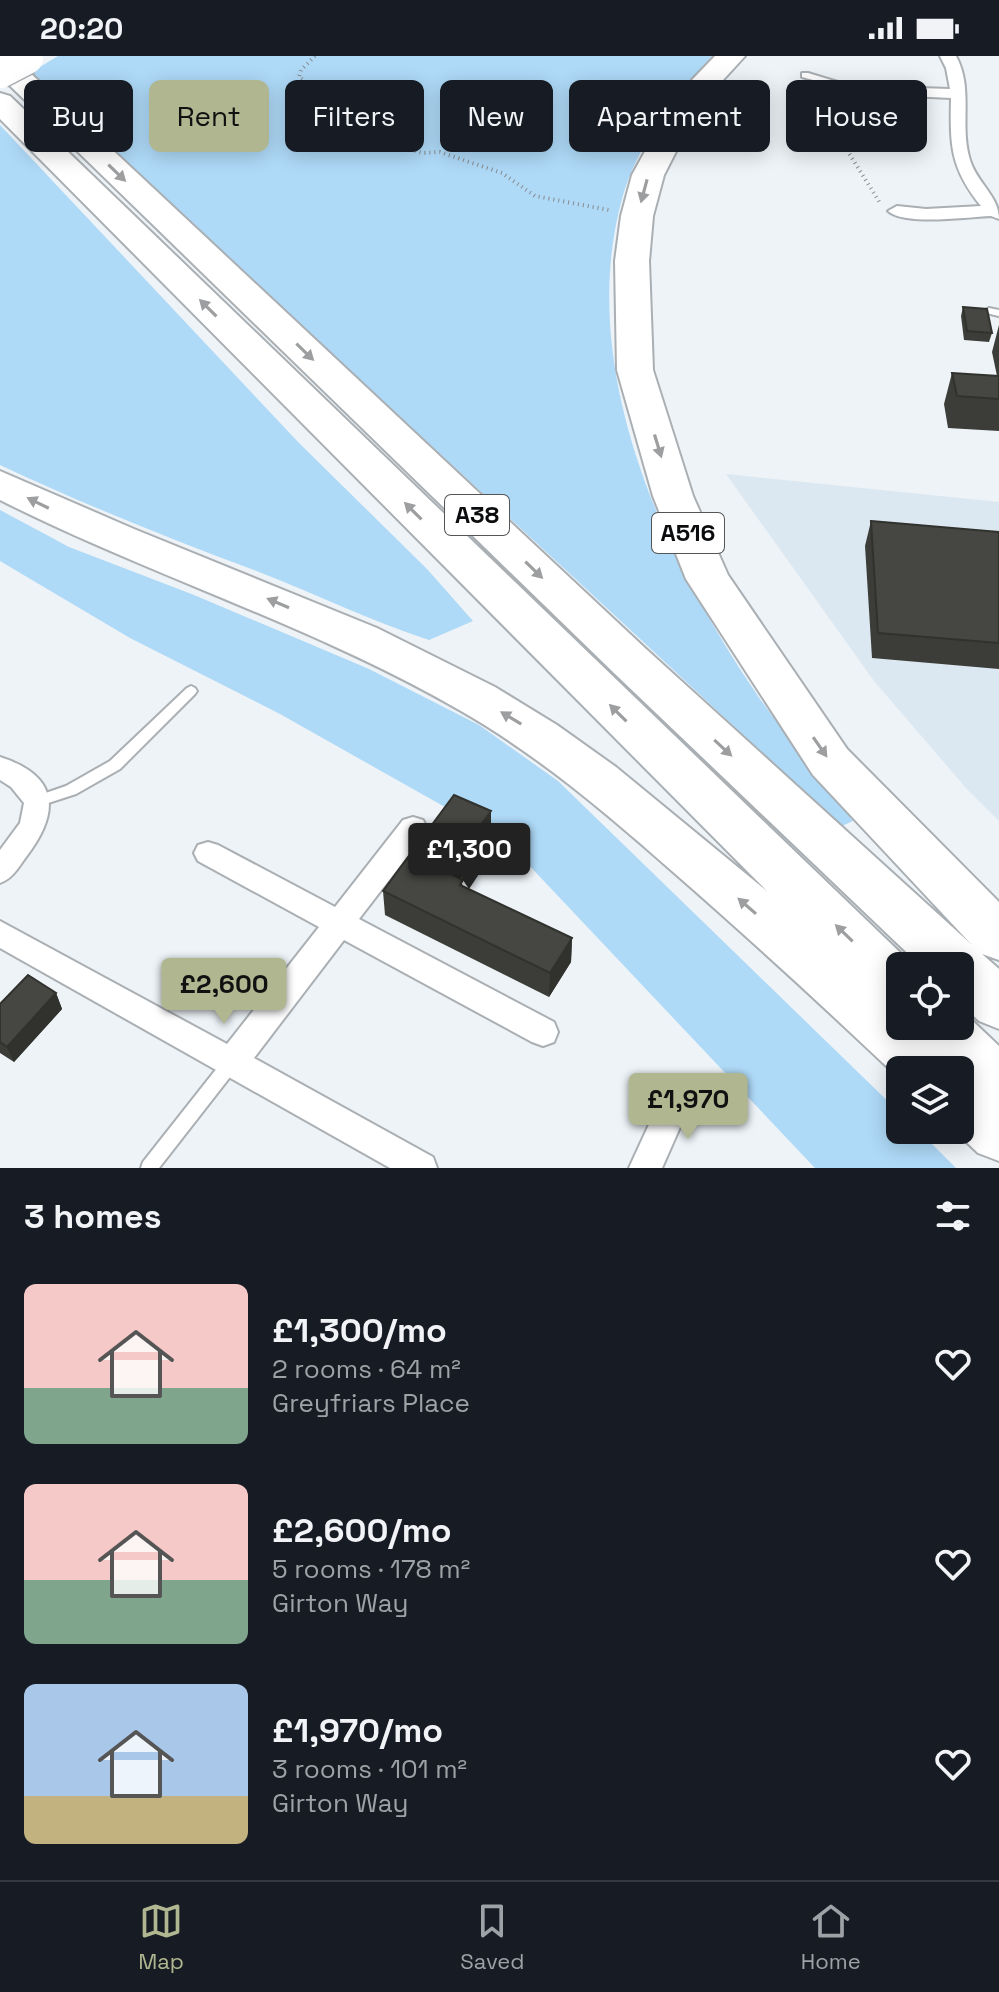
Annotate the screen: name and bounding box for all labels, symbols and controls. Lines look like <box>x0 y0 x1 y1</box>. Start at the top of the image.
text: 20:20 <box>40 9 123 48</box>
chip: Buy <box>24 80 133 152</box>
chip: Rent <box>149 80 269 152</box>
chip: Filters <box>285 80 424 152</box>
chip: New <box>440 80 553 152</box>
chip: Apartment <box>569 80 770 152</box>
chip: House <box>786 80 927 152</box>
one-way arrow <box>107 163 126 181</box>
one-way arrow <box>637 179 650 203</box>
one-way arrow <box>199 299 218 318</box>
one-way arrow <box>295 342 314 360</box>
one-way arrow <box>652 434 665 458</box>
road number: A38 <box>445 495 509 535</box>
one-way arrow <box>26 496 50 510</box>
one-way arrow <box>404 502 423 520</box>
road number: A516 <box>652 513 724 553</box>
one-way arrow <box>524 560 543 578</box>
one-way arrow <box>266 596 290 609</box>
one-way arrow <box>609 704 628 723</box>
one-way arrow <box>500 711 522 725</box>
one-way arrow <box>812 736 827 757</box>
one-way arrow <box>714 738 733 756</box>
pin: £1,300 <box>404 823 534 891</box>
text: £1,300 <box>426 832 512 866</box>
one-way arrow <box>738 898 758 915</box>
one-way arrow <box>835 925 854 943</box>
map controls <box>886 952 974 1144</box>
button: locate <box>886 952 974 1040</box>
pin: £2,600 <box>159 958 289 1026</box>
text: £2,600 <box>179 967 269 1001</box>
button: layers <box>886 1056 974 1144</box>
pin: £1,970 <box>623 1073 753 1141</box>
text: £1,970 <box>647 1082 729 1116</box>
icon: filters <box>931 1194 975 1238</box>
text: 3 homes <box>24 1195 162 1238</box>
text: £1,300/mo <box>272 1309 447 1352</box>
icon: home <box>88 1316 184 1412</box>
icon: heart <box>931 1342 975 1386</box>
text: 2 rooms · 64 m² <box>272 1352 461 1386</box>
text: Greyfriars Place <box>272 1386 470 1420</box>
text: £2,600/mo <box>272 1509 452 1552</box>
icon: home <box>88 1516 184 1612</box>
icon: heart <box>931 1542 975 1586</box>
text: 5 rooms · 178 m² <box>272 1552 470 1586</box>
text: Girton Way <box>272 1586 408 1620</box>
text: £1,970/mo <box>272 1709 443 1752</box>
icon: home <box>88 1716 184 1812</box>
icon: heart <box>931 1742 975 1786</box>
text: 3 rooms · 101 m² <box>272 1752 467 1786</box>
text: Girton Way <box>272 1786 408 1820</box>
tab: Map <box>138 1899 184 1975</box>
tab: Saved <box>460 1899 525 1975</box>
tab: Home <box>801 1899 861 1975</box>

